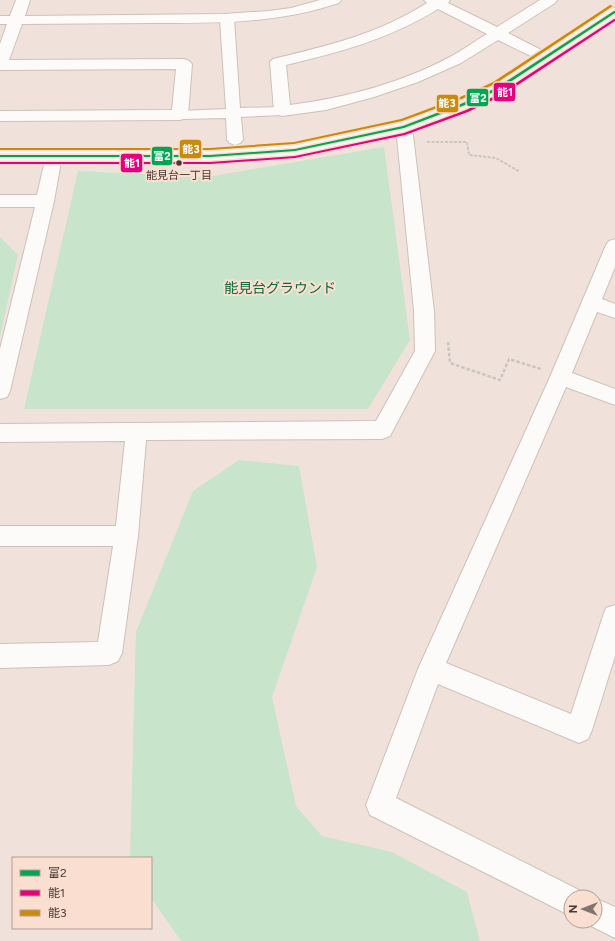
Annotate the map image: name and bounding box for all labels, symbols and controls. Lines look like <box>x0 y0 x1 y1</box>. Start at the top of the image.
line badge: 能1 <box>493 82 516 102</box>
text: 能1 <box>497 86 513 99</box>
line badge: 富2 <box>466 88 489 107</box>
text: 富2 <box>469 92 487 105</box>
line badge: 能3 <box>436 94 459 113</box>
text: 能3 <box>438 97 456 110</box>
line badge: 能3 <box>179 139 202 159</box>
text: 能3 <box>182 143 200 156</box>
line badge: 富2 <box>151 146 173 166</box>
text: 富2 <box>153 150 171 163</box>
line badge: 能1 <box>120 153 143 173</box>
text: 能1 <box>124 157 140 170</box>
marker: 能見台一丁目 <box>174 158 184 168</box>
place label: 能見台一丁目 <box>146 169 212 182</box>
park label: 能見台グラウンド <box>224 280 336 297</box>
legend <box>12 857 152 929</box>
text: 富2 <box>48 866 67 880</box>
text: 能1 <box>48 886 65 900</box>
north arrow <box>563 889 603 929</box>
text: N <box>567 905 580 913</box>
text: 能3 <box>48 906 67 920</box>

